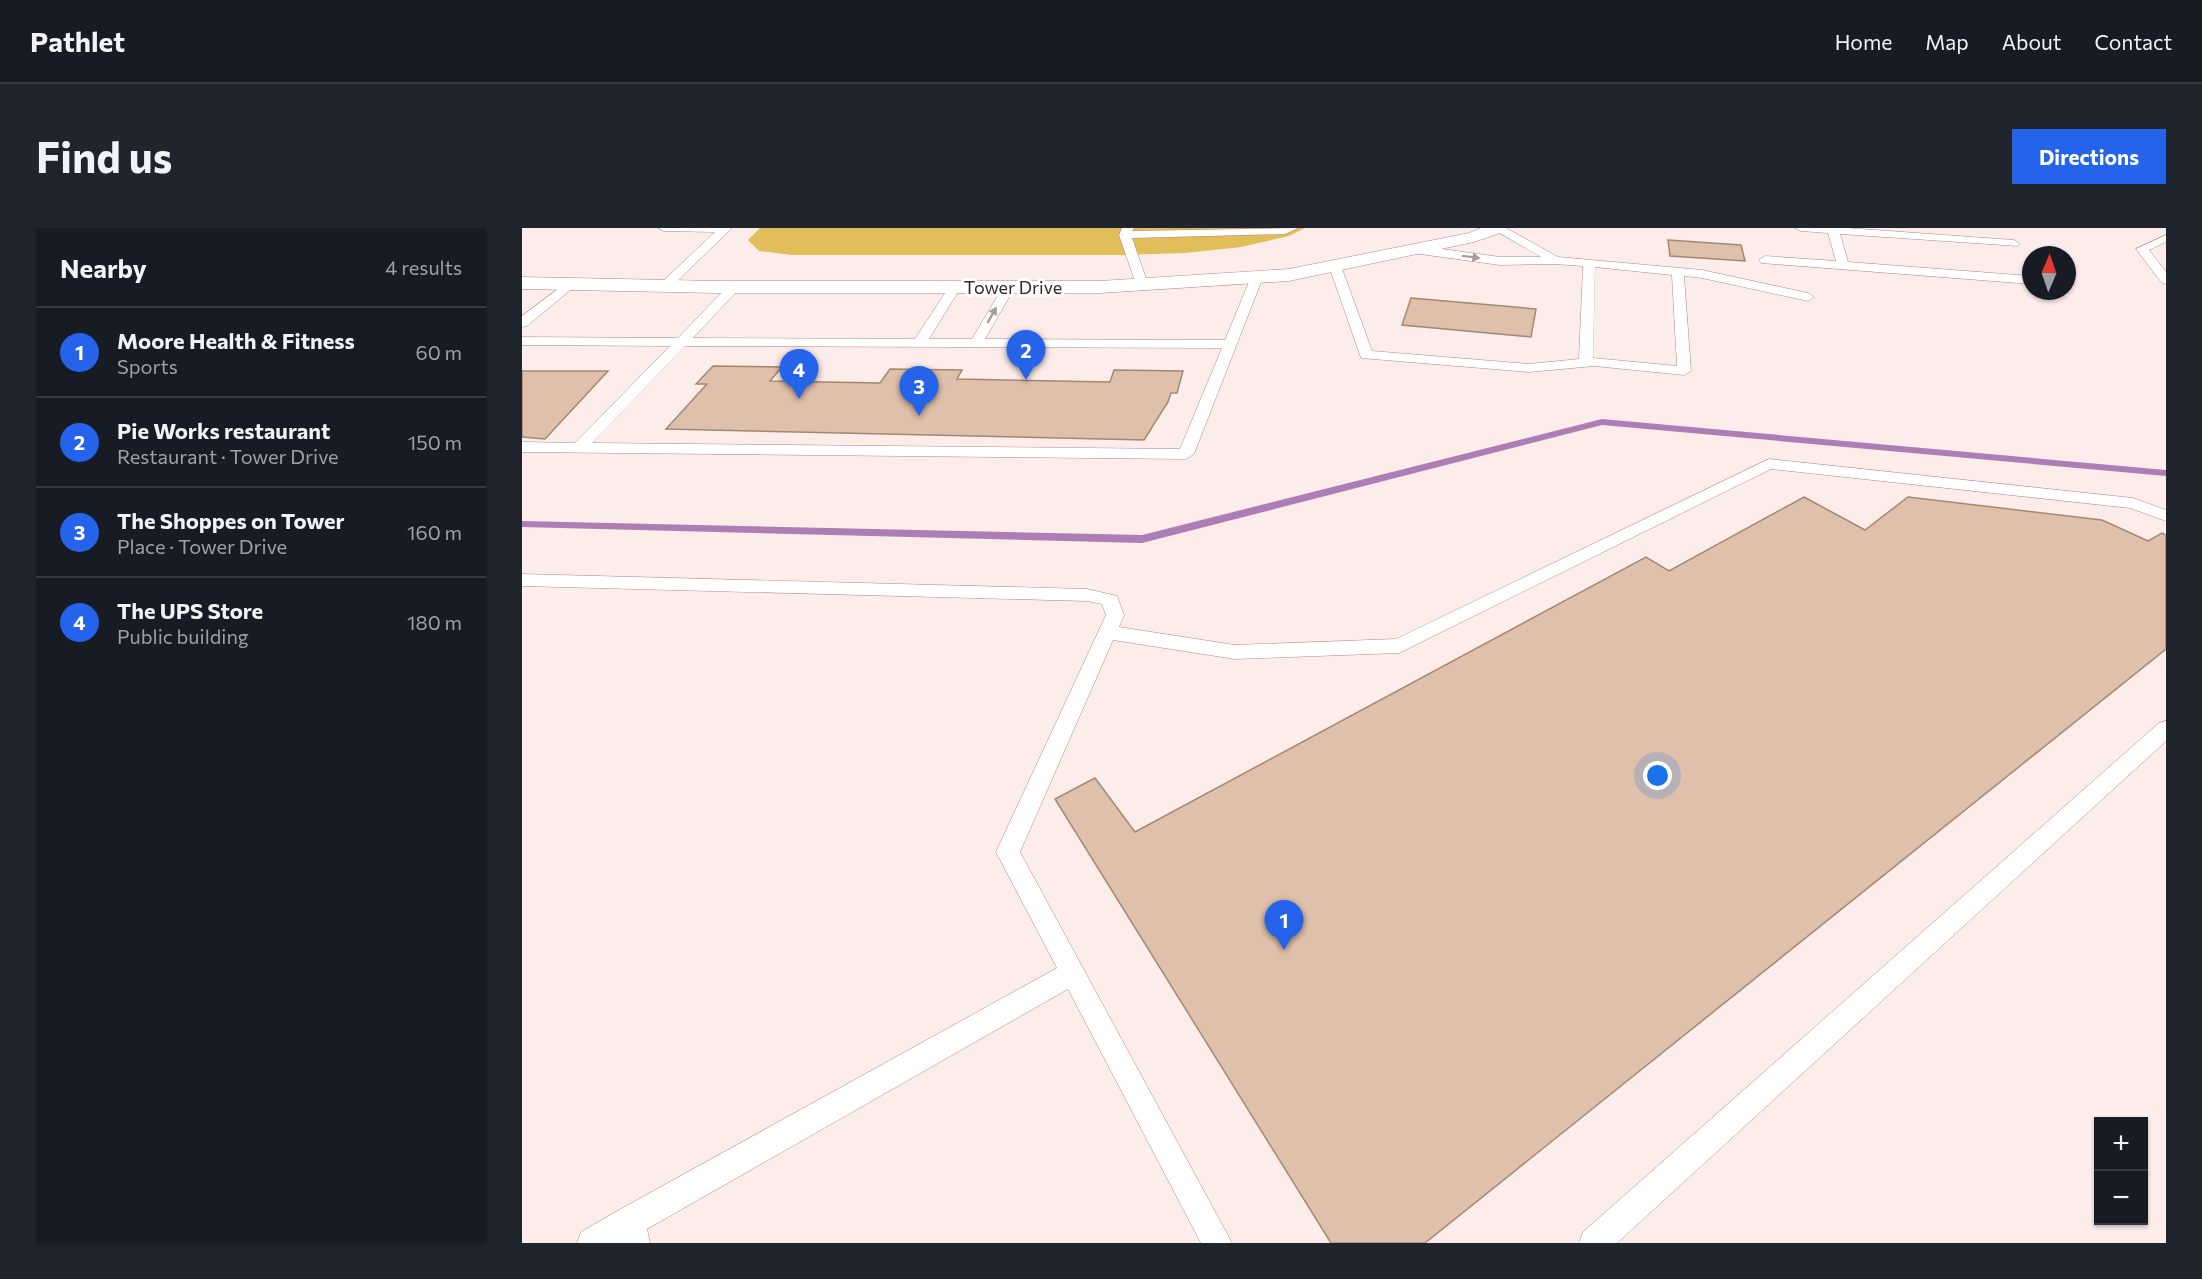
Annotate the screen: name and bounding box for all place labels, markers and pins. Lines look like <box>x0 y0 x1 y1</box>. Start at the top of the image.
pin: 2 <box>1006 330 1046 380</box>
pin: 4 <box>780 350 818 399</box>
pin: 3 <box>900 366 938 416</box>
pin: 1 <box>1264 900 1304 950</box>

